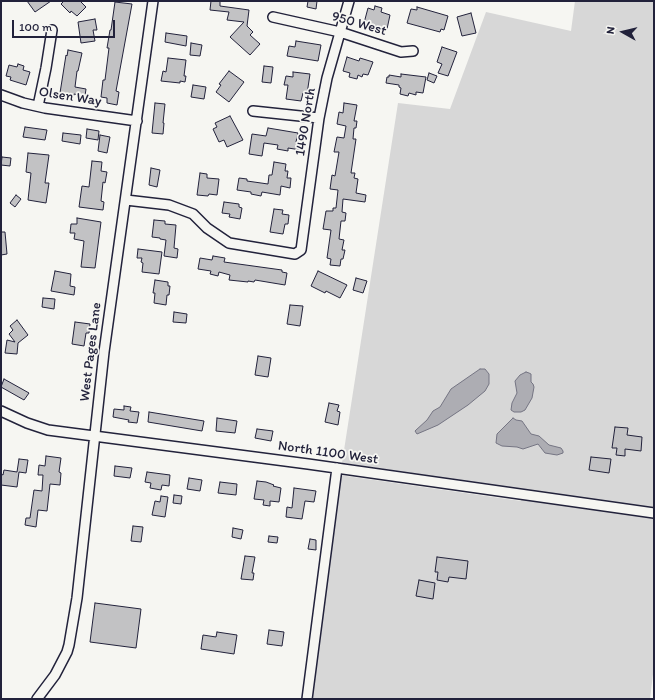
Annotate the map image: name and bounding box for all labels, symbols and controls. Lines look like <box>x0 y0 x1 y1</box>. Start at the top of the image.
street label: 950 West <box>330 8 388 40</box>
scale bar <box>14 12 117 38</box>
north arrow <box>603 12 643 52</box>
text: 100 m <box>19 20 52 34</box>
text: N <box>604 26 618 35</box>
street label: Olsen Way <box>37 84 103 110</box>
street label: 1490 North <box>292 87 320 157</box>
street label: West Pages Lane <box>77 301 105 403</box>
street label: North 1100 West <box>277 438 379 468</box>

